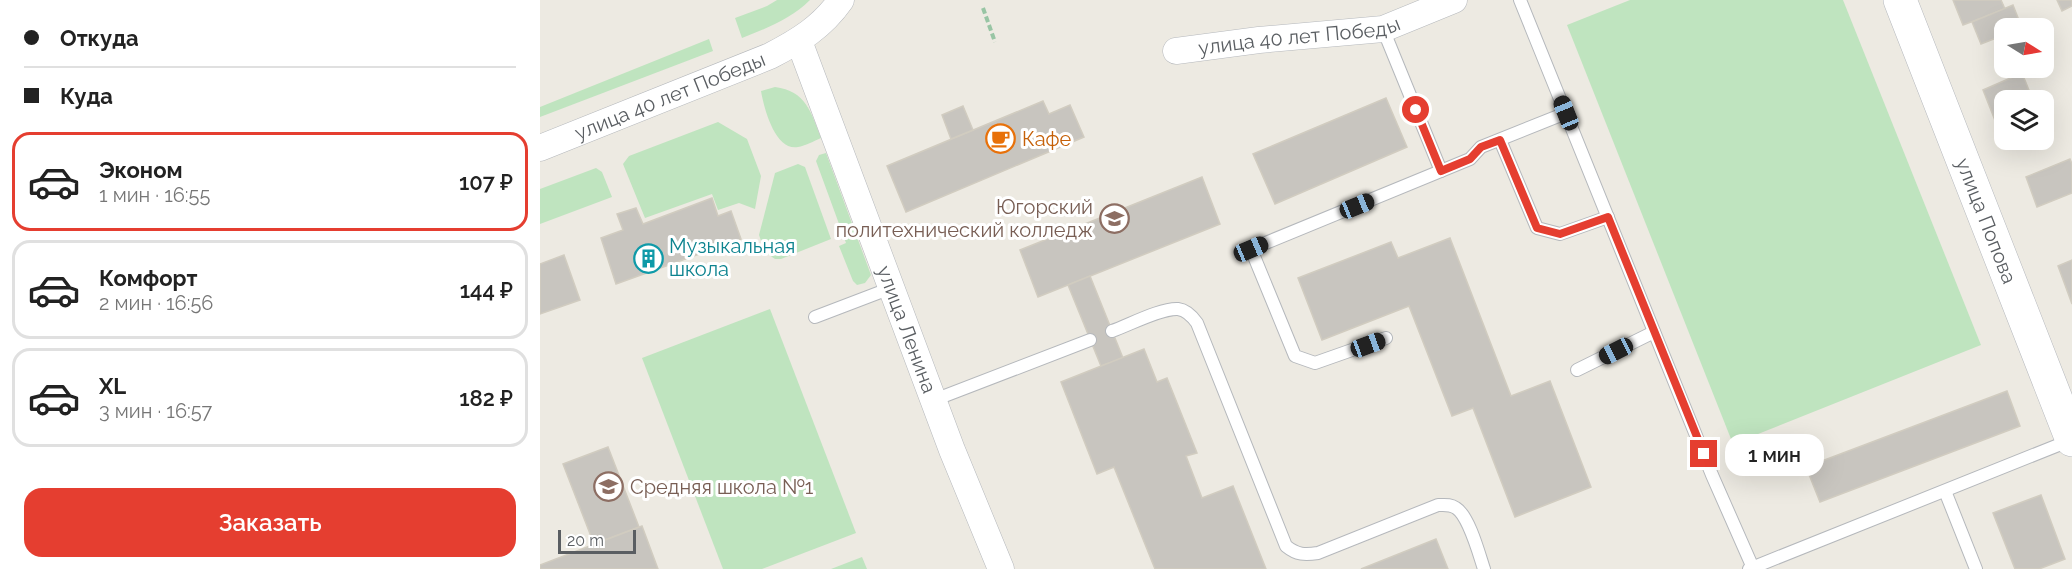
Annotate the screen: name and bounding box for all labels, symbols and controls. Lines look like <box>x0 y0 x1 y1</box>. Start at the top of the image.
street label: улица 40 лет Победы <box>1197 11 1404 60</box>
north arrow <box>1994 18 2054 78</box>
map controls <box>1994 18 2054 150</box>
text: Откуда <box>60 25 139 51</box>
street label: улица 40 лет Победы <box>571 47 769 145</box>
text: Куда <box>60 83 113 109</box>
button: layers <box>1994 90 2054 150</box>
car <box>1551 93 1581 133</box>
route start <box>1402 96 1429 123</box>
cafe icon: Кафе <box>985 123 1017 155</box>
place label: Кафе <box>1022 127 1072 151</box>
icon: car <box>27 155 81 209</box>
street label: улица Попова <box>1951 155 2022 287</box>
text: Эконом <box>99 157 183 183</box>
text: 107 ₽ <box>459 169 513 195</box>
text: 1 мин · 16:55 <box>99 183 210 207</box>
car <box>1337 191 1377 221</box>
place label: Югорский политехнический колледж <box>836 195 1093 242</box>
school or university icon: Югорский политехнический колледж <box>1098 202 1130 234</box>
place label: Музыкальная школа <box>669 234 795 281</box>
car <box>1231 234 1271 264</box>
building icon: Музыкальная школа <box>632 242 664 274</box>
street label: улица Ленина <box>872 262 942 397</box>
icon: car <box>27 263 81 317</box>
text: Комфорт <box>99 265 197 291</box>
text: 144 ₽ <box>460 277 513 303</box>
text: 2 мин · 16:56 <box>99 291 213 315</box>
car <box>1348 330 1388 360</box>
car <box>1596 335 1636 367</box>
icon: car <box>27 371 81 425</box>
text: XL <box>99 373 126 399</box>
text: 182 ₽ <box>459 385 513 411</box>
text: 3 мин · 16:57 <box>99 399 212 423</box>
callout: 1 мин <box>1725 433 1824 475</box>
route end <box>1690 440 1717 467</box>
text: 1 мин <box>1748 443 1801 467</box>
school or university icon: Средняя школа №1 <box>593 471 625 503</box>
place label: Средняя школа №1 <box>630 475 814 499</box>
button: Заказать <box>24 488 516 557</box>
scale bar <box>558 527 636 554</box>
text: 20 m <box>567 531 604 550</box>

